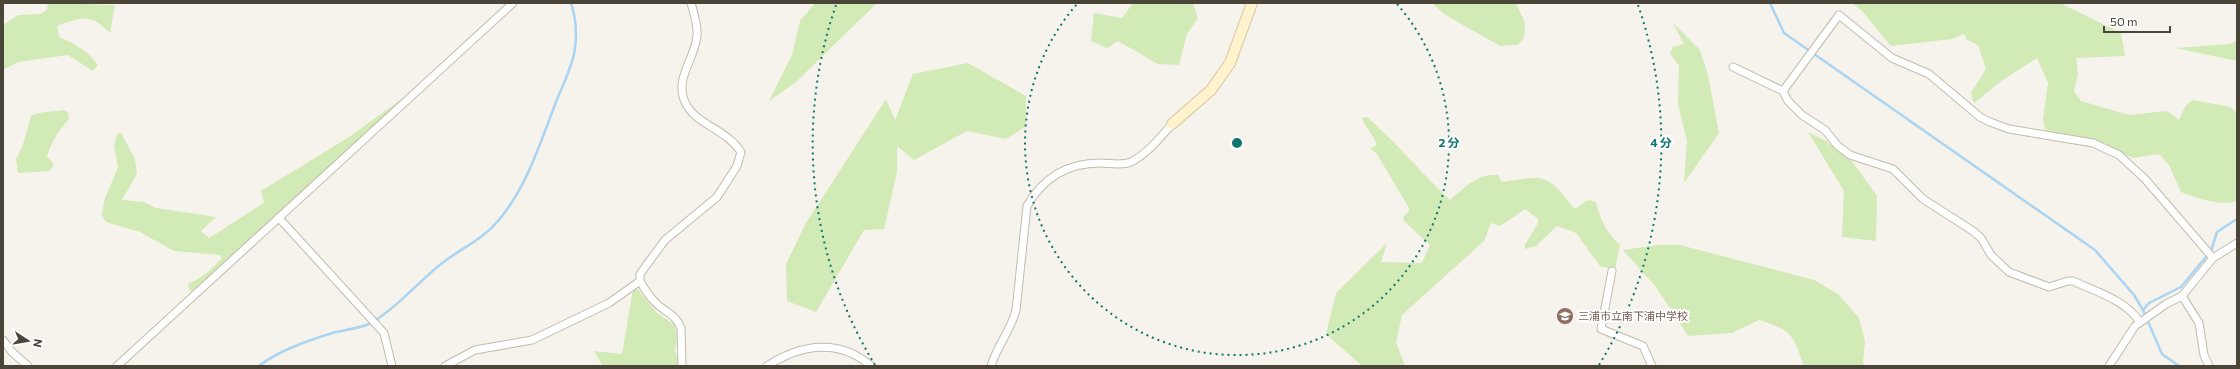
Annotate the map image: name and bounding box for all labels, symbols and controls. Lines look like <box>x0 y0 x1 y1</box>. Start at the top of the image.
scale bar <box>2104 8 2170 34</box>
text: 50 m <box>2110 14 2138 28</box>
text: 2 分 <box>1438 135 1460 149</box>
text: 4 分 <box>1650 135 1672 149</box>
centre of rings <box>1230 136 1244 150</box>
school or university icon: 三浦市立南下浦中学校 <box>1555 306 1575 326</box>
place label: 三浦市立南下浦中学校 <box>1578 309 1688 322</box>
north arrow <box>8 321 48 361</box>
text: N <box>31 338 45 349</box>

